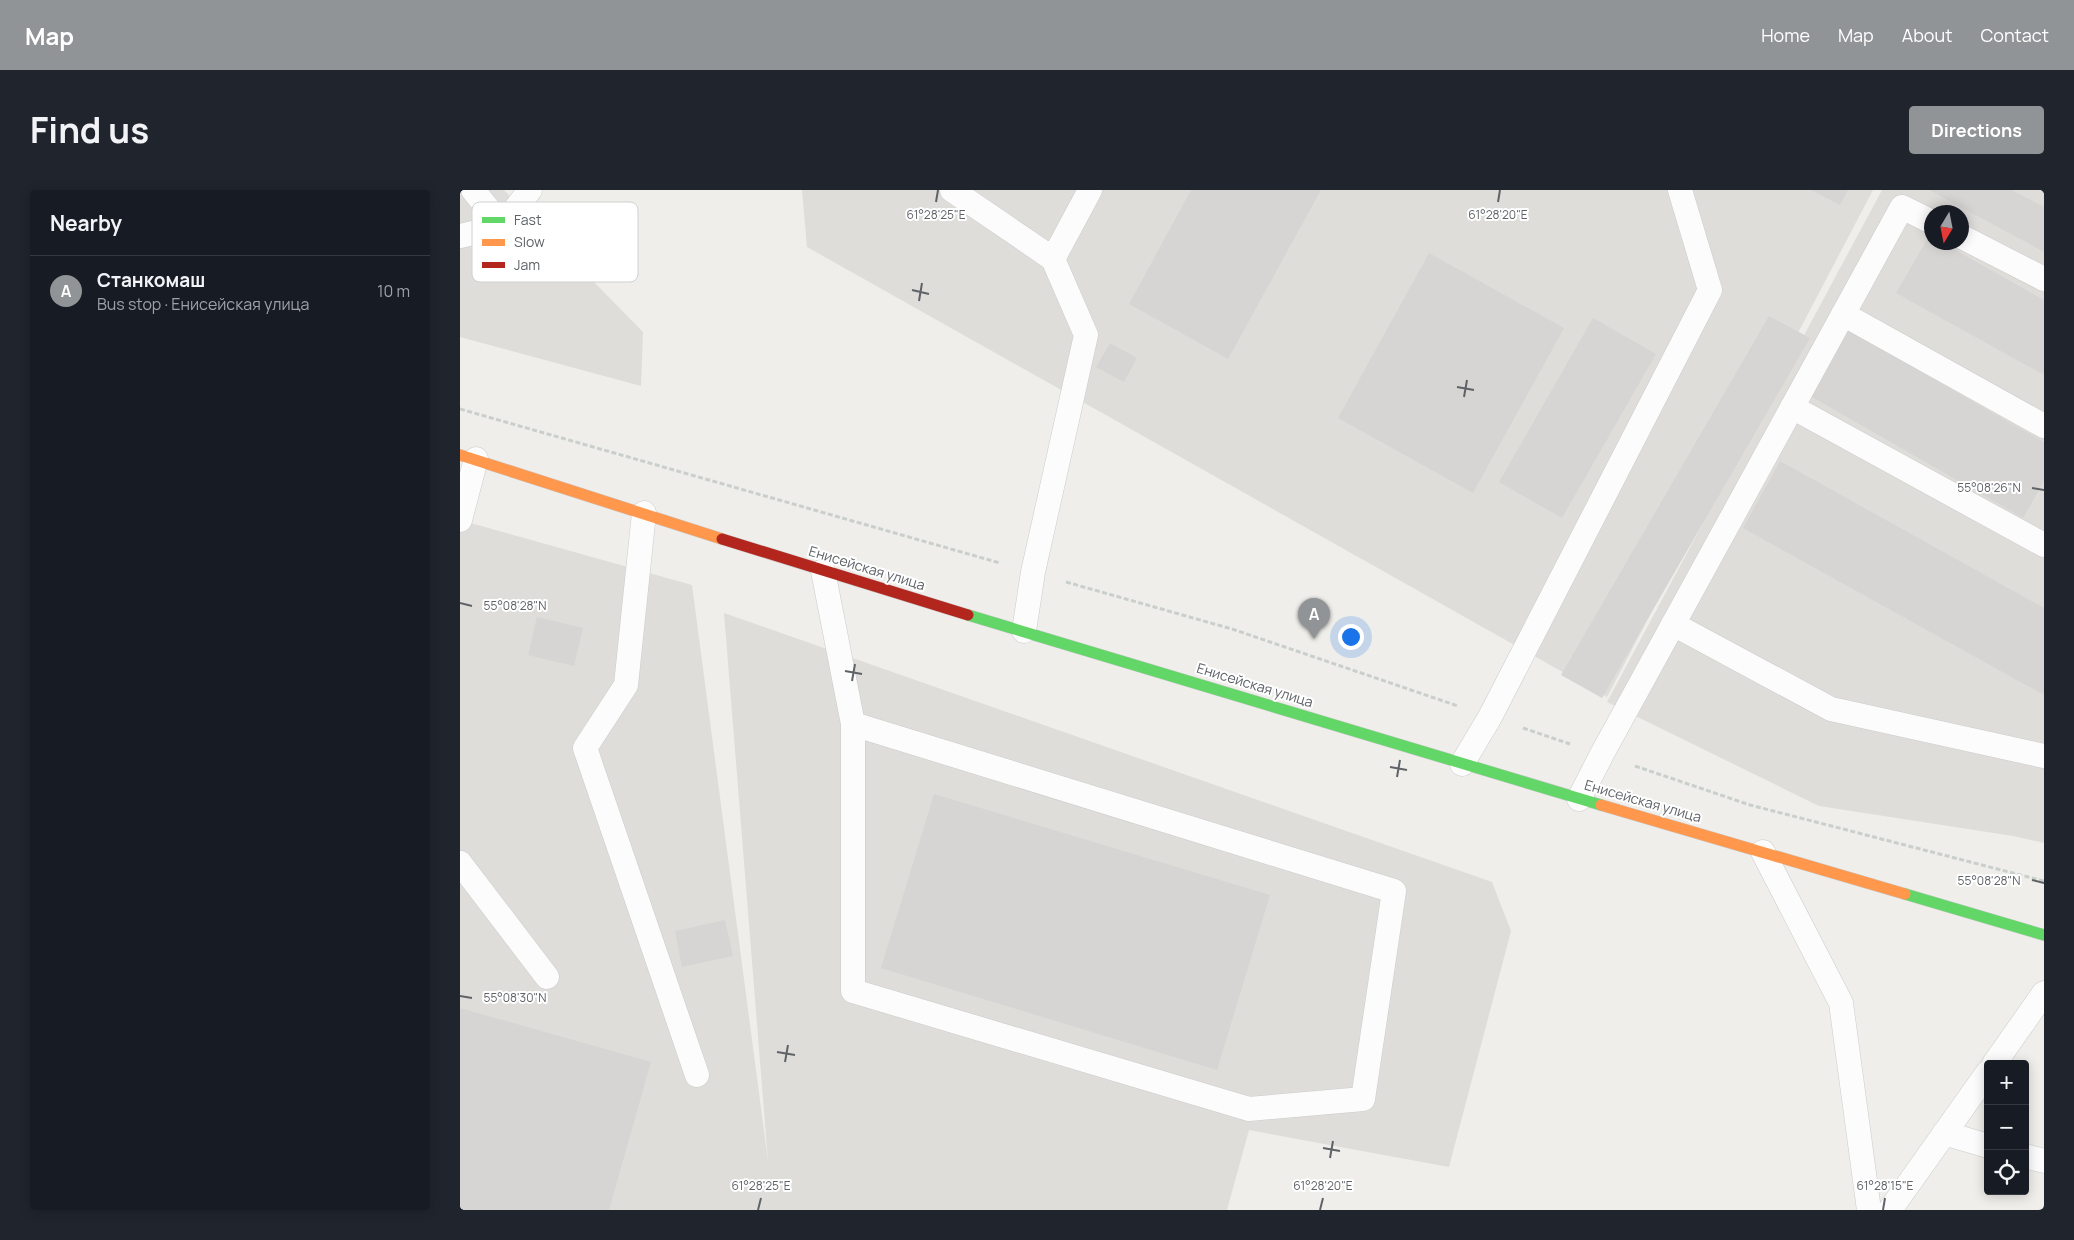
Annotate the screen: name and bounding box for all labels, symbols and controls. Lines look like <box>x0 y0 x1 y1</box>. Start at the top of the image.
text: Map <box>25 19 74 52</box>
text: Home <box>1761 23 1810 47</box>
text: Map <box>1838 23 1874 47</box>
text: About <box>1902 23 1952 47</box>
text: Contact <box>1980 23 2049 47</box>
text: Find us <box>30 106 149 154</box>
button: Directions <box>1909 106 2044 154</box>
legend <box>472 202 638 282</box>
north arrow <box>1924 205 1969 250</box>
text: 61°28'25"E <box>906 206 966 223</box>
text: 61°28'20"E <box>1468 206 1528 223</box>
text: Nearby <box>50 209 122 237</box>
text: Fast <box>514 210 542 229</box>
text: Slow <box>514 232 545 251</box>
text: Jam <box>514 255 540 274</box>
text: Станкомаш <box>97 267 205 293</box>
text: A <box>61 280 71 302</box>
text: 10 m <box>377 280 410 302</box>
text: Bus stop · Енисейская улица <box>97 293 309 315</box>
text: 55°08'26"N <box>1957 479 2021 496</box>
street label: Енисейская улица <box>807 541 928 594</box>
text: 55°08'28"N <box>484 597 546 614</box>
pin: A <box>1298 598 1330 639</box>
your location <box>1338 624 1364 650</box>
street label: Енисейская улица <box>1195 658 1316 711</box>
street label: Енисейская улица <box>1583 775 1704 826</box>
text: 55°08'28"N <box>1958 872 2020 889</box>
text: 55°08'30"N <box>484 989 546 1006</box>
map controls <box>1984 1060 2029 1195</box>
button: + <box>1984 1060 2029 1105</box>
button: − <box>1984 1105 2029 1150</box>
button: locate <box>1984 1150 2029 1195</box>
text: 61°28'25"E <box>731 1177 791 1194</box>
text: 61°28'20"E <box>1293 1177 1353 1194</box>
text: 61°28'15"E <box>1857 1177 1914 1194</box>

